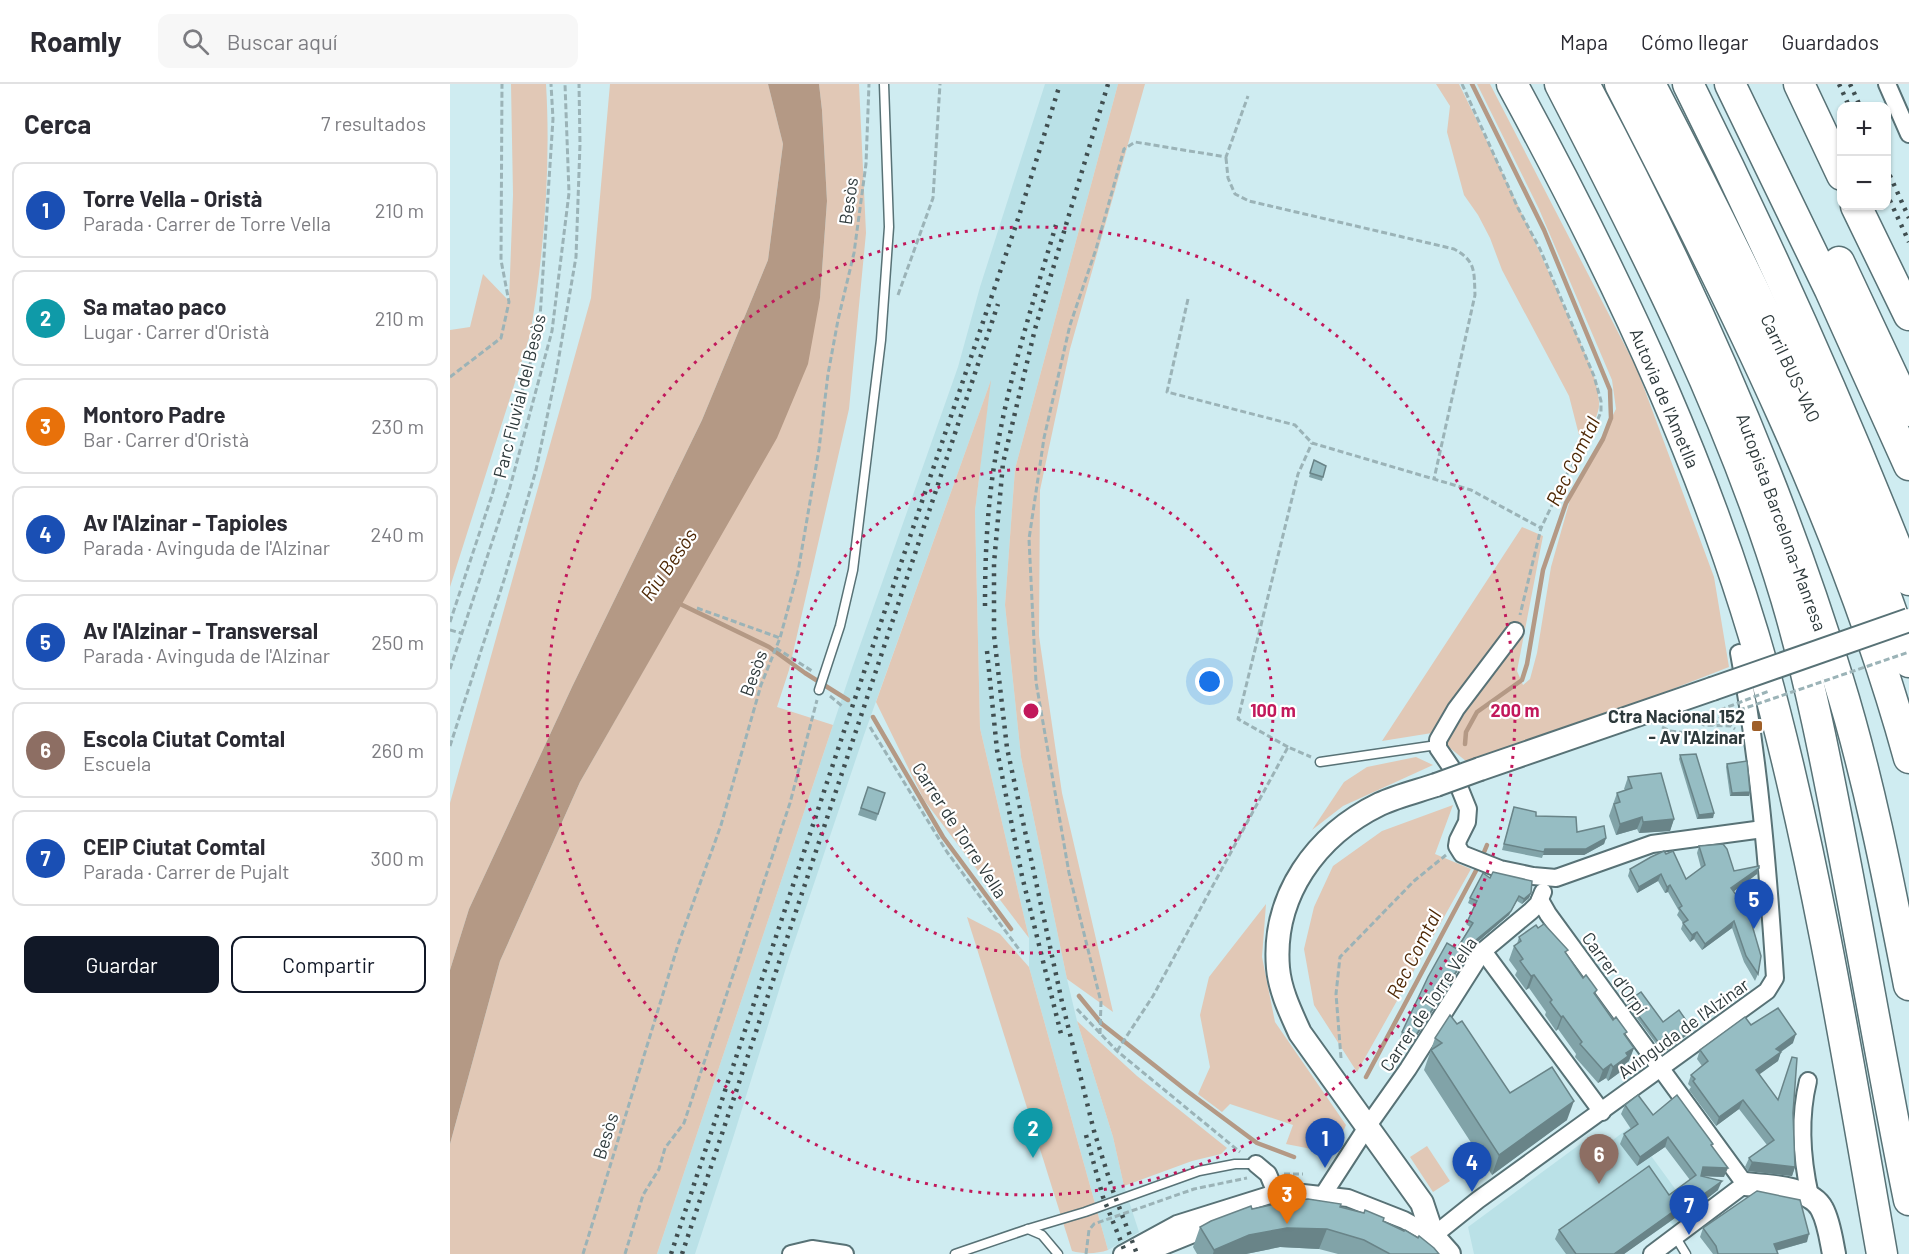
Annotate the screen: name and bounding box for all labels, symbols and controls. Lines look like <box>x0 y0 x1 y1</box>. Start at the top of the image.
search box <box>158 14 578 68</box>
text: Roamly <box>30 24 122 58</box>
icon: search <box>179 25 212 58</box>
text: Buscar aquí <box>227 28 338 54</box>
text: Mapa <box>1560 29 1608 54</box>
text: Cómo llegar <box>1641 29 1748 54</box>
text: Guardados <box>1781 29 1879 54</box>
map controls <box>1837 102 1891 210</box>
button: + <box>1837 102 1891 156</box>
text: Cerca <box>24 108 91 139</box>
text: 7 resultados <box>321 111 426 135</box>
button: − <box>1837 156 1891 210</box>
street label: Besòs <box>834 176 862 226</box>
text: Torre Vella - Oristà <box>83 185 262 211</box>
text: 1 <box>42 198 49 222</box>
text: 210 m <box>375 198 424 222</box>
text: Parada · Carrer de Torre Vella <box>83 211 331 235</box>
text: Sa matao paco <box>83 293 226 319</box>
text: 2 <box>40 306 51 330</box>
text: 210 m <box>375 306 424 330</box>
street label: Carril BUS-VAO <box>1756 310 1826 426</box>
street label: Parc Fluvial del Besòs <box>488 312 550 480</box>
text: Lugar · Carrer d'Oristà <box>83 319 270 343</box>
street label: Autovia de l'Ametlla <box>1626 325 1704 471</box>
text: Montoro Padre <box>83 401 225 427</box>
street label: Autopista Barcelona-Manresa <box>1732 410 1832 634</box>
water label: Rec Comtal <box>1540 412 1604 510</box>
text: 3 <box>40 414 51 438</box>
text: 230 m <box>371 414 424 438</box>
text: Bar · Carrer d'Oristà <box>83 427 249 451</box>
text: Av l'Alzinar - Tapioles <box>83 509 288 535</box>
text: 4 <box>39 522 52 546</box>
text: 240 m <box>370 522 424 546</box>
water label: Riu Besòs <box>635 523 701 605</box>
text: Parada · Avinguda de l'Alzinar <box>83 535 330 559</box>
text: Av l'Alzinar - Transversal <box>83 617 318 643</box>
text: 5 <box>40 630 51 654</box>
text: 250 m <box>371 630 424 654</box>
text: Parada · Avinguda de l'Alzinar <box>83 643 330 667</box>
street label: Besòs <box>735 647 771 699</box>
your location <box>1195 667 1224 696</box>
text: 100 m <box>1250 699 1296 721</box>
text: 200 m <box>1490 699 1540 721</box>
centre of rings <box>1021 701 1041 721</box>
place label: Ctra Nacional 152 - Av l'Alzinar <box>1608 705 1745 748</box>
marker: Ctra Nacional 152 - Av l'Alzinar <box>1750 719 1764 733</box>
text: Escola Ciutat Comtal <box>83 725 285 751</box>
text: 6 <box>40 738 51 762</box>
text: 260 m <box>371 738 424 762</box>
text: Escuela <box>83 751 151 775</box>
street label: Carrer de Torre Vella <box>908 758 1012 902</box>
text: CEIP Ciutat Comtal <box>83 833 265 859</box>
text: 7 <box>41 846 50 870</box>
text: 300 m <box>371 846 424 870</box>
text: Parada · Carrer de Pujalt <box>83 859 290 883</box>
pin: 5 <box>1734 880 1774 929</box>
water label: Rec Comtal <box>1380 905 1446 1002</box>
street label: Carrer d'Orpí <box>1578 928 1652 1019</box>
street label: Carrer de Torre Vella <box>1375 933 1481 1075</box>
button: Guardar <box>24 936 219 993</box>
button: Compartir <box>231 936 426 993</box>
street label: Avinguda de l'Alzinar <box>1613 973 1753 1083</box>
pin: 2 <box>1014 1108 1052 1158</box>
street label: Besòs <box>588 1110 622 1162</box>
pin: 1 <box>1306 1118 1344 1168</box>
pin: 6 <box>1580 1134 1618 1184</box>
pin: 4 <box>1452 1142 1492 1192</box>
pin: 3 <box>1268 1174 1306 1224</box>
pin: 7 <box>1670 1186 1708 1235</box>

